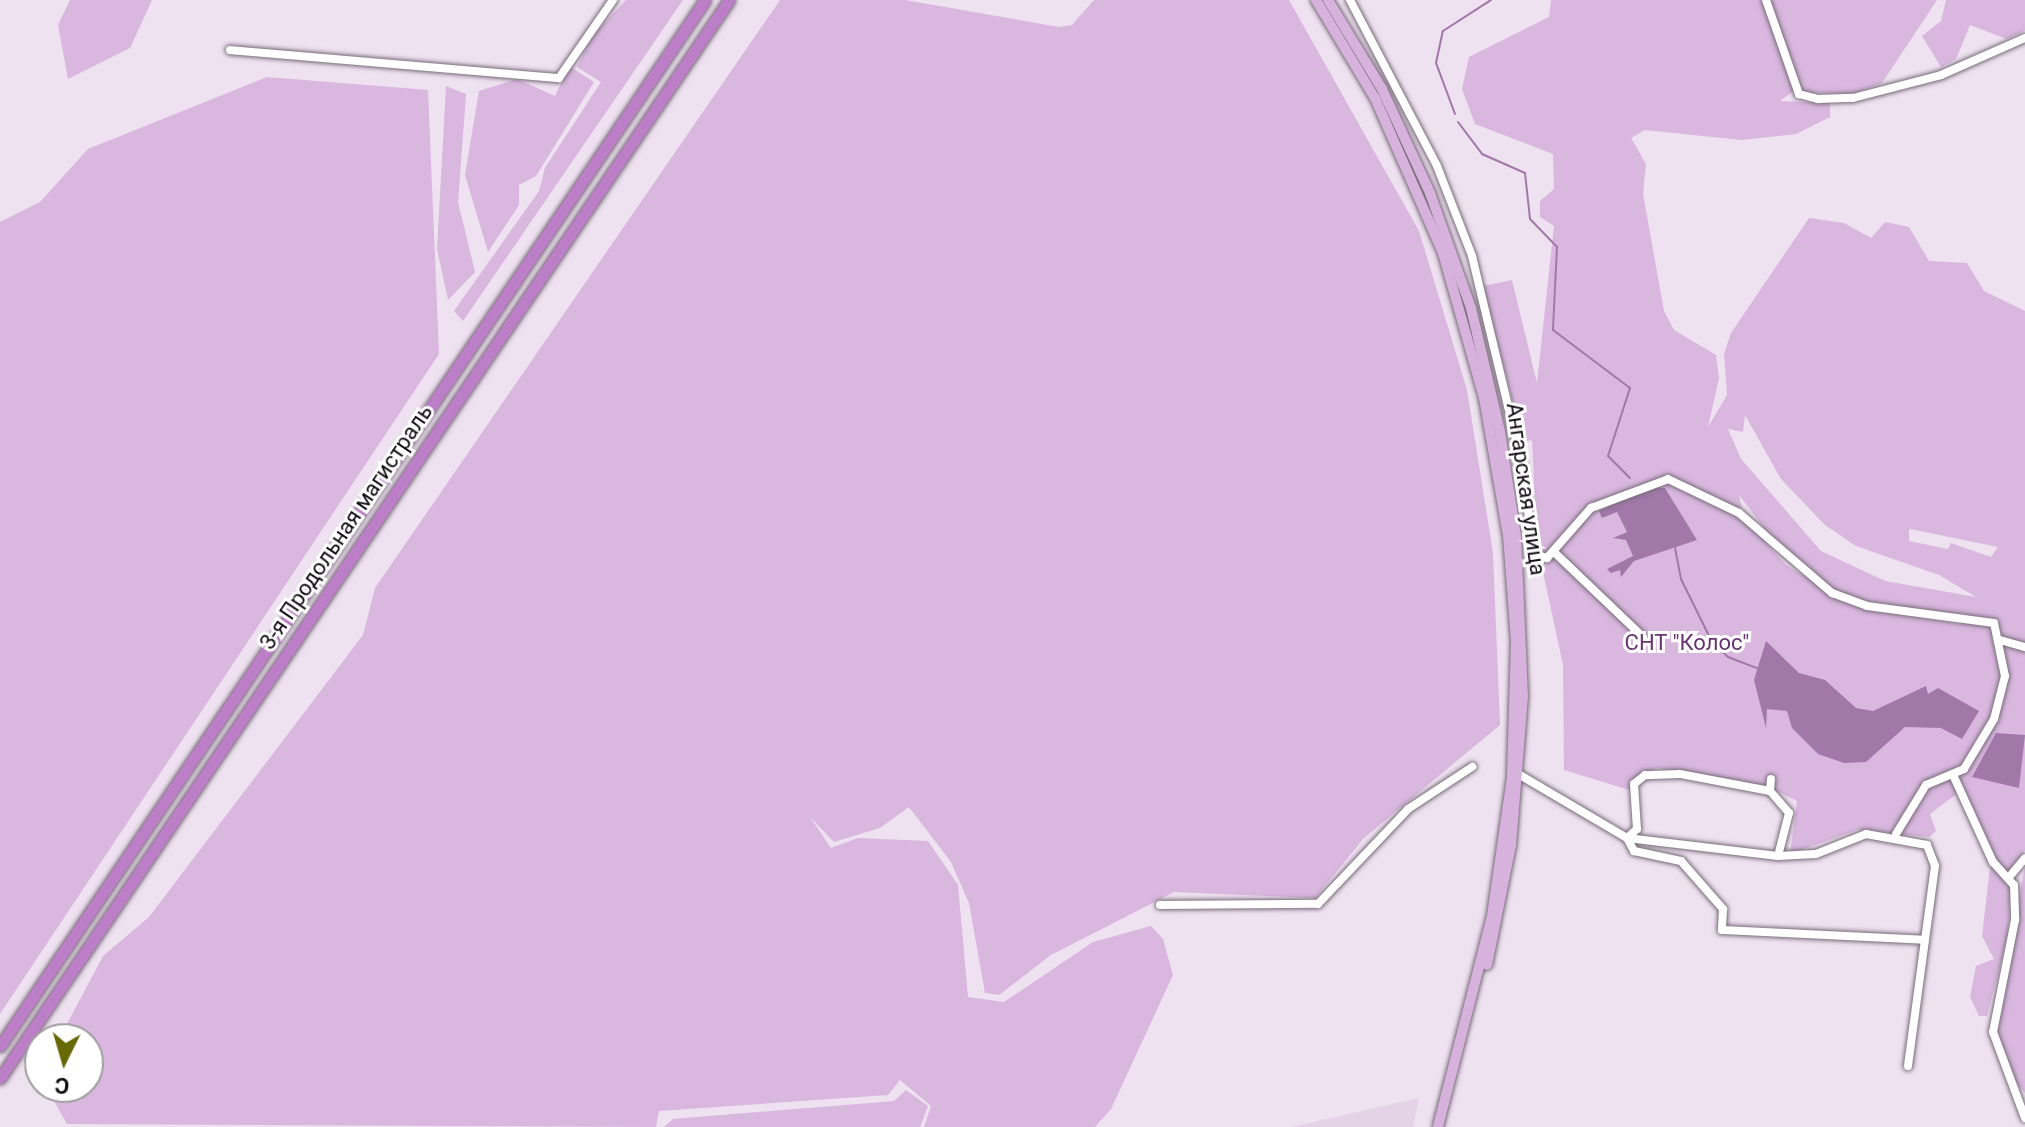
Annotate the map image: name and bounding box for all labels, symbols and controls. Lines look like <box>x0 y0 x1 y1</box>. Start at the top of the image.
street label: 3-я Продольная магистраль <box>254 400 438 654</box>
street label: Ангарская улица <box>1501 401 1551 577</box>
park label: СНТ "Колос" <box>1624 630 1750 656</box>
north arrow <box>24 1023 104 1103</box>
text: С <box>54 1072 70 1098</box>

